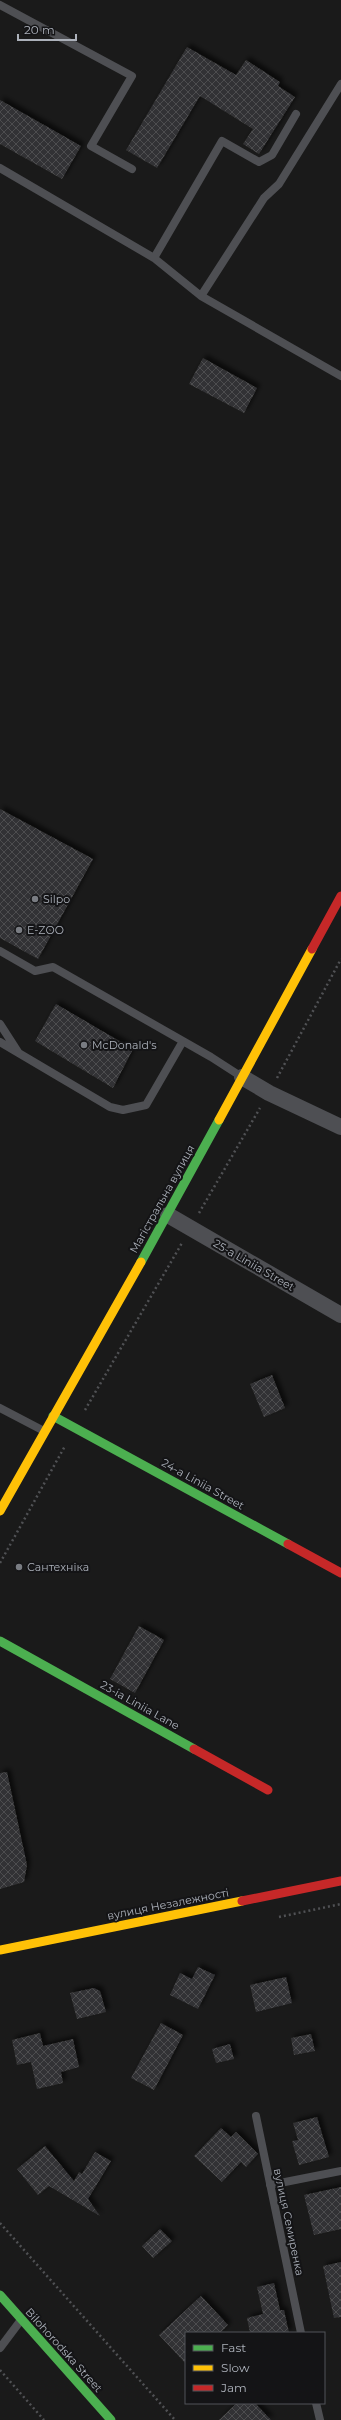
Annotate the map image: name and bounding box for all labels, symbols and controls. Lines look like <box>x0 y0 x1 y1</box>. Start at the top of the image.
scale bar <box>18 16 76 42</box>
text: 20 m <box>24 22 55 37</box>
place label: Silpo <box>43 892 70 906</box>
marker: Silpo <box>30 894 40 904</box>
place label: E-ZOO <box>27 923 64 937</box>
marker: E-ZOO <box>14 925 24 935</box>
place label: McDonald's <box>92 1038 157 1052</box>
marker: McDonald's <box>79 1040 89 1050</box>
street label: Магістральна вулиця <box>126 1142 198 1256</box>
street label: 25-a Liniia Street <box>211 1236 298 1294</box>
street label: 24-a Liniia Street <box>159 1455 247 1513</box>
place label: Сантехніка <box>27 1560 89 1574</box>
marker: Сантехніка <box>14 1562 24 1572</box>
street label: 23-ia Liniia Lane <box>98 1677 182 1733</box>
street label: вулиця Незалежності <box>106 1885 230 1923</box>
street label: вулиця Семиренка <box>271 2167 307 2277</box>
street label: Bilohorodska Street <box>22 2305 106 2395</box>
legend <box>185 2332 325 2404</box>
text: Fast <box>221 2340 246 2355</box>
text: Slow <box>221 2360 250 2375</box>
text: Jam <box>220 2380 247 2395</box>

